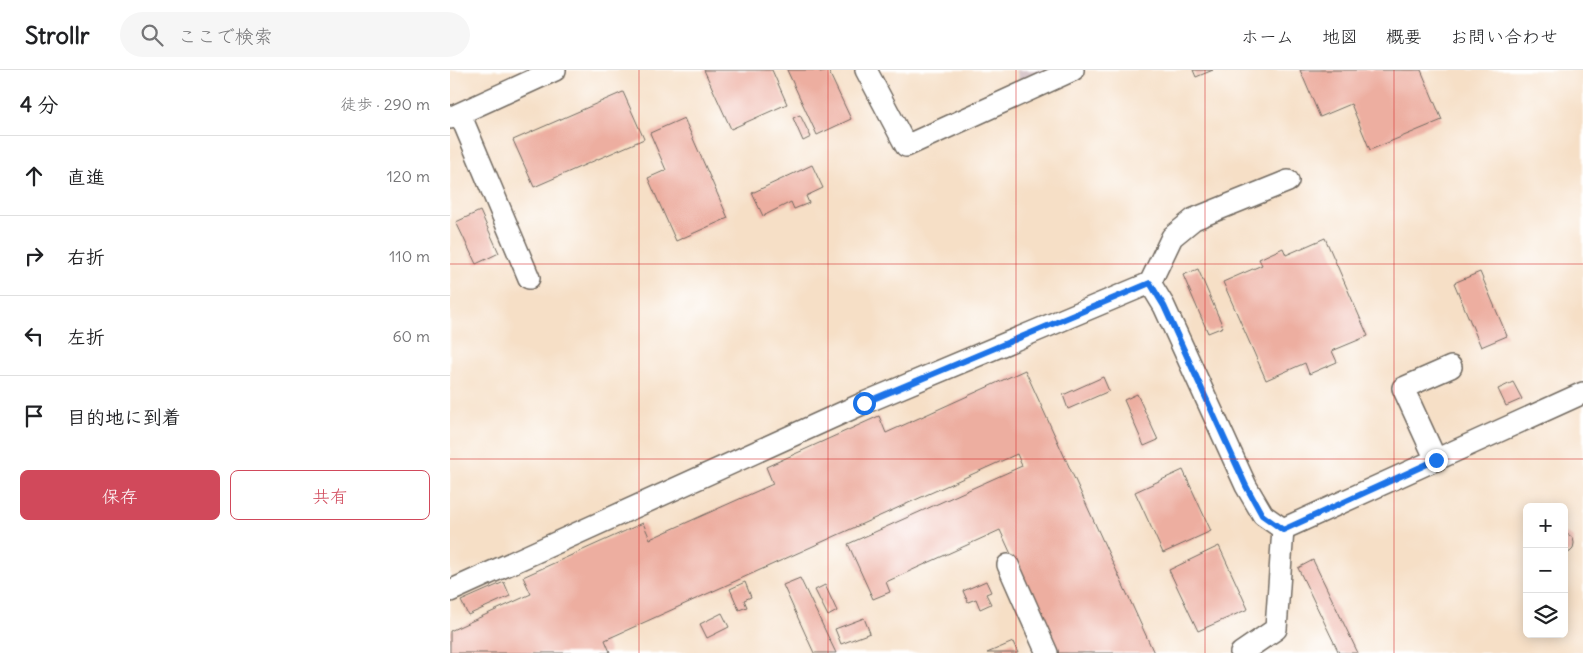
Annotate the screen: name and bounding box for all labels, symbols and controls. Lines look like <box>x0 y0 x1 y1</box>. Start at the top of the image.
search box <box>120 12 470 57</box>
text: Strollr <box>25 20 90 50</box>
icon: search <box>138 21 166 49</box>
text: ここで検索 <box>178 24 273 48</box>
text: ホーム <box>1241 25 1294 48</box>
text: 地図 <box>1322 25 1358 48</box>
text: 概要 <box>1386 25 1422 48</box>
text: お問い合わせ <box>1450 25 1558 48</box>
text: 4 分 <box>20 91 58 118</box>
text: 徒歩 · 290 m <box>340 94 430 114</box>
icon: ahead <box>20 162 48 190</box>
text: 直進 <box>67 165 105 189</box>
text: 120 m <box>387 166 430 186</box>
icon: right <box>20 242 48 270</box>
text: 右折 <box>67 245 105 269</box>
text: 110 m <box>389 246 430 266</box>
icon: left <box>20 322 48 350</box>
text: 左折 <box>67 325 105 349</box>
text: 60 m <box>392 326 430 346</box>
route start <box>853 392 876 415</box>
icon: arrive <box>20 402 48 430</box>
text: 目的地に到着 <box>67 405 181 429</box>
route end <box>1425 449 1448 472</box>
button: 保存 <box>20 470 220 520</box>
button: 共有 <box>230 470 430 520</box>
map controls <box>1523 503 1568 638</box>
button: + <box>1523 503 1568 548</box>
button: − <box>1523 548 1568 593</box>
button: layers <box>1523 593 1568 638</box>

